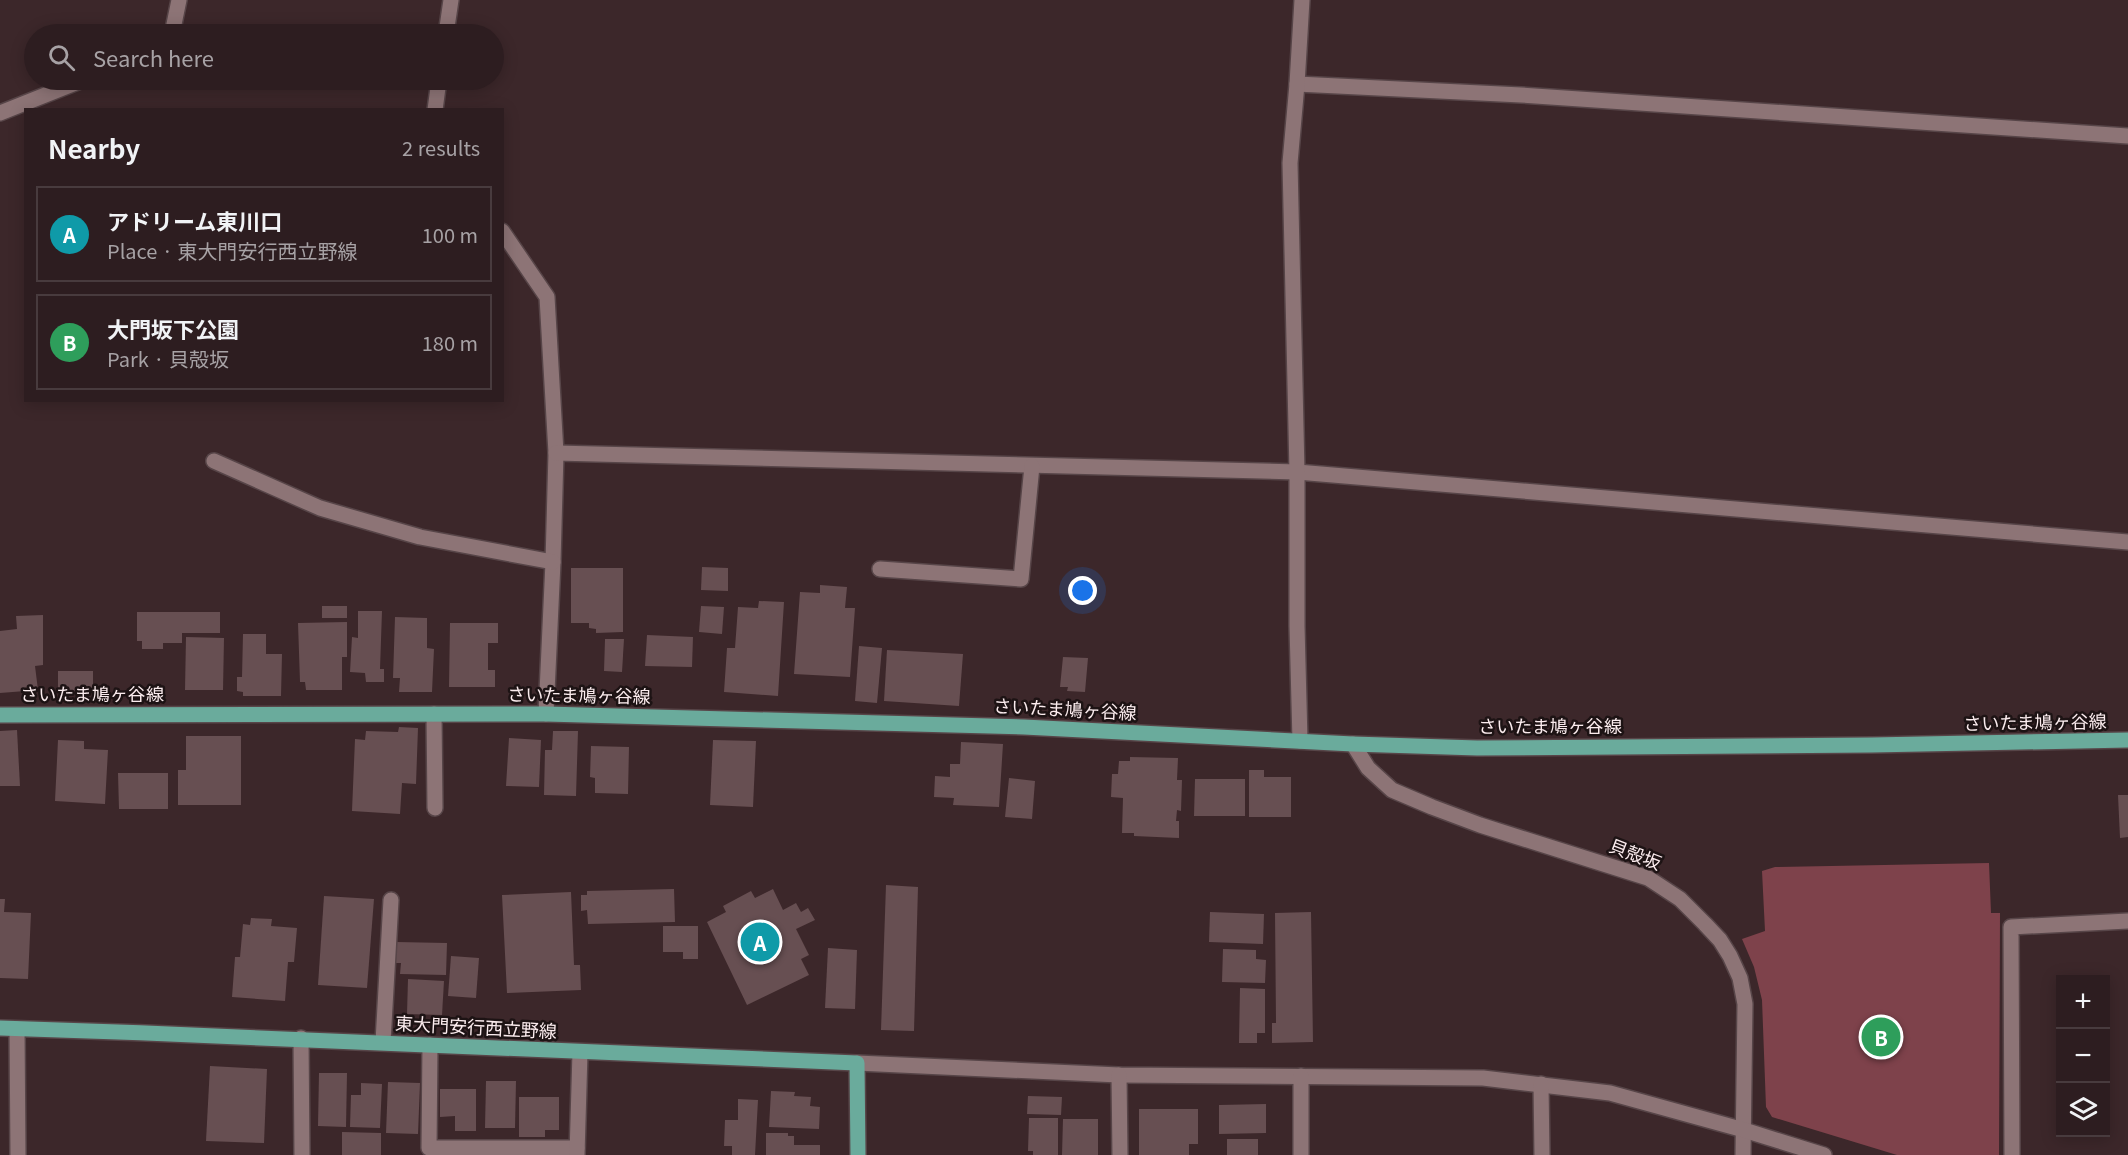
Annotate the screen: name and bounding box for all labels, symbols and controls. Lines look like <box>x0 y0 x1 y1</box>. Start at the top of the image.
search box <box>24 24 504 90</box>
icon: search <box>45 41 78 74</box>
text: Search here <box>93 41 214 73</box>
text: Nearby <box>48 129 140 166</box>
text: 2 results <box>402 133 480 162</box>
text: アドリーム東川口 <box>107 204 282 236</box>
text: A <box>63 220 76 249</box>
text: 100 m <box>422 220 478 249</box>
text: Place · 東大門安行西立野線 <box>107 236 358 265</box>
text: 大門坂下公園 <box>107 312 239 344</box>
text: B <box>63 328 76 357</box>
text: 180 m <box>422 328 478 357</box>
text: Park · 貝殻坂 <box>107 344 229 373</box>
your location <box>1068 576 1097 605</box>
street label: さいたま鳩ヶ谷線 <box>20 680 164 706</box>
street label: さいたま鳩ヶ谷線 <box>507 680 651 708</box>
street label: さいたま鳩ヶ谷線 <box>993 691 1137 725</box>
street label: さいたま鳩ヶ谷線 <box>1963 707 2107 735</box>
street label: さいたま鳩ヶ谷線 <box>1478 712 1622 738</box>
street label: 貝殻坂 <box>1606 831 1666 875</box>
pin: A <box>740 920 780 964</box>
map controls <box>2056 975 2110 1137</box>
button: + <box>2056 975 2110 1029</box>
street label: 東大門安行西立野線 <box>395 1009 558 1043</box>
pin: B <box>1862 1014 1900 1060</box>
button: − <box>2056 1029 2110 1083</box>
button: layers <box>2056 1083 2110 1137</box>

